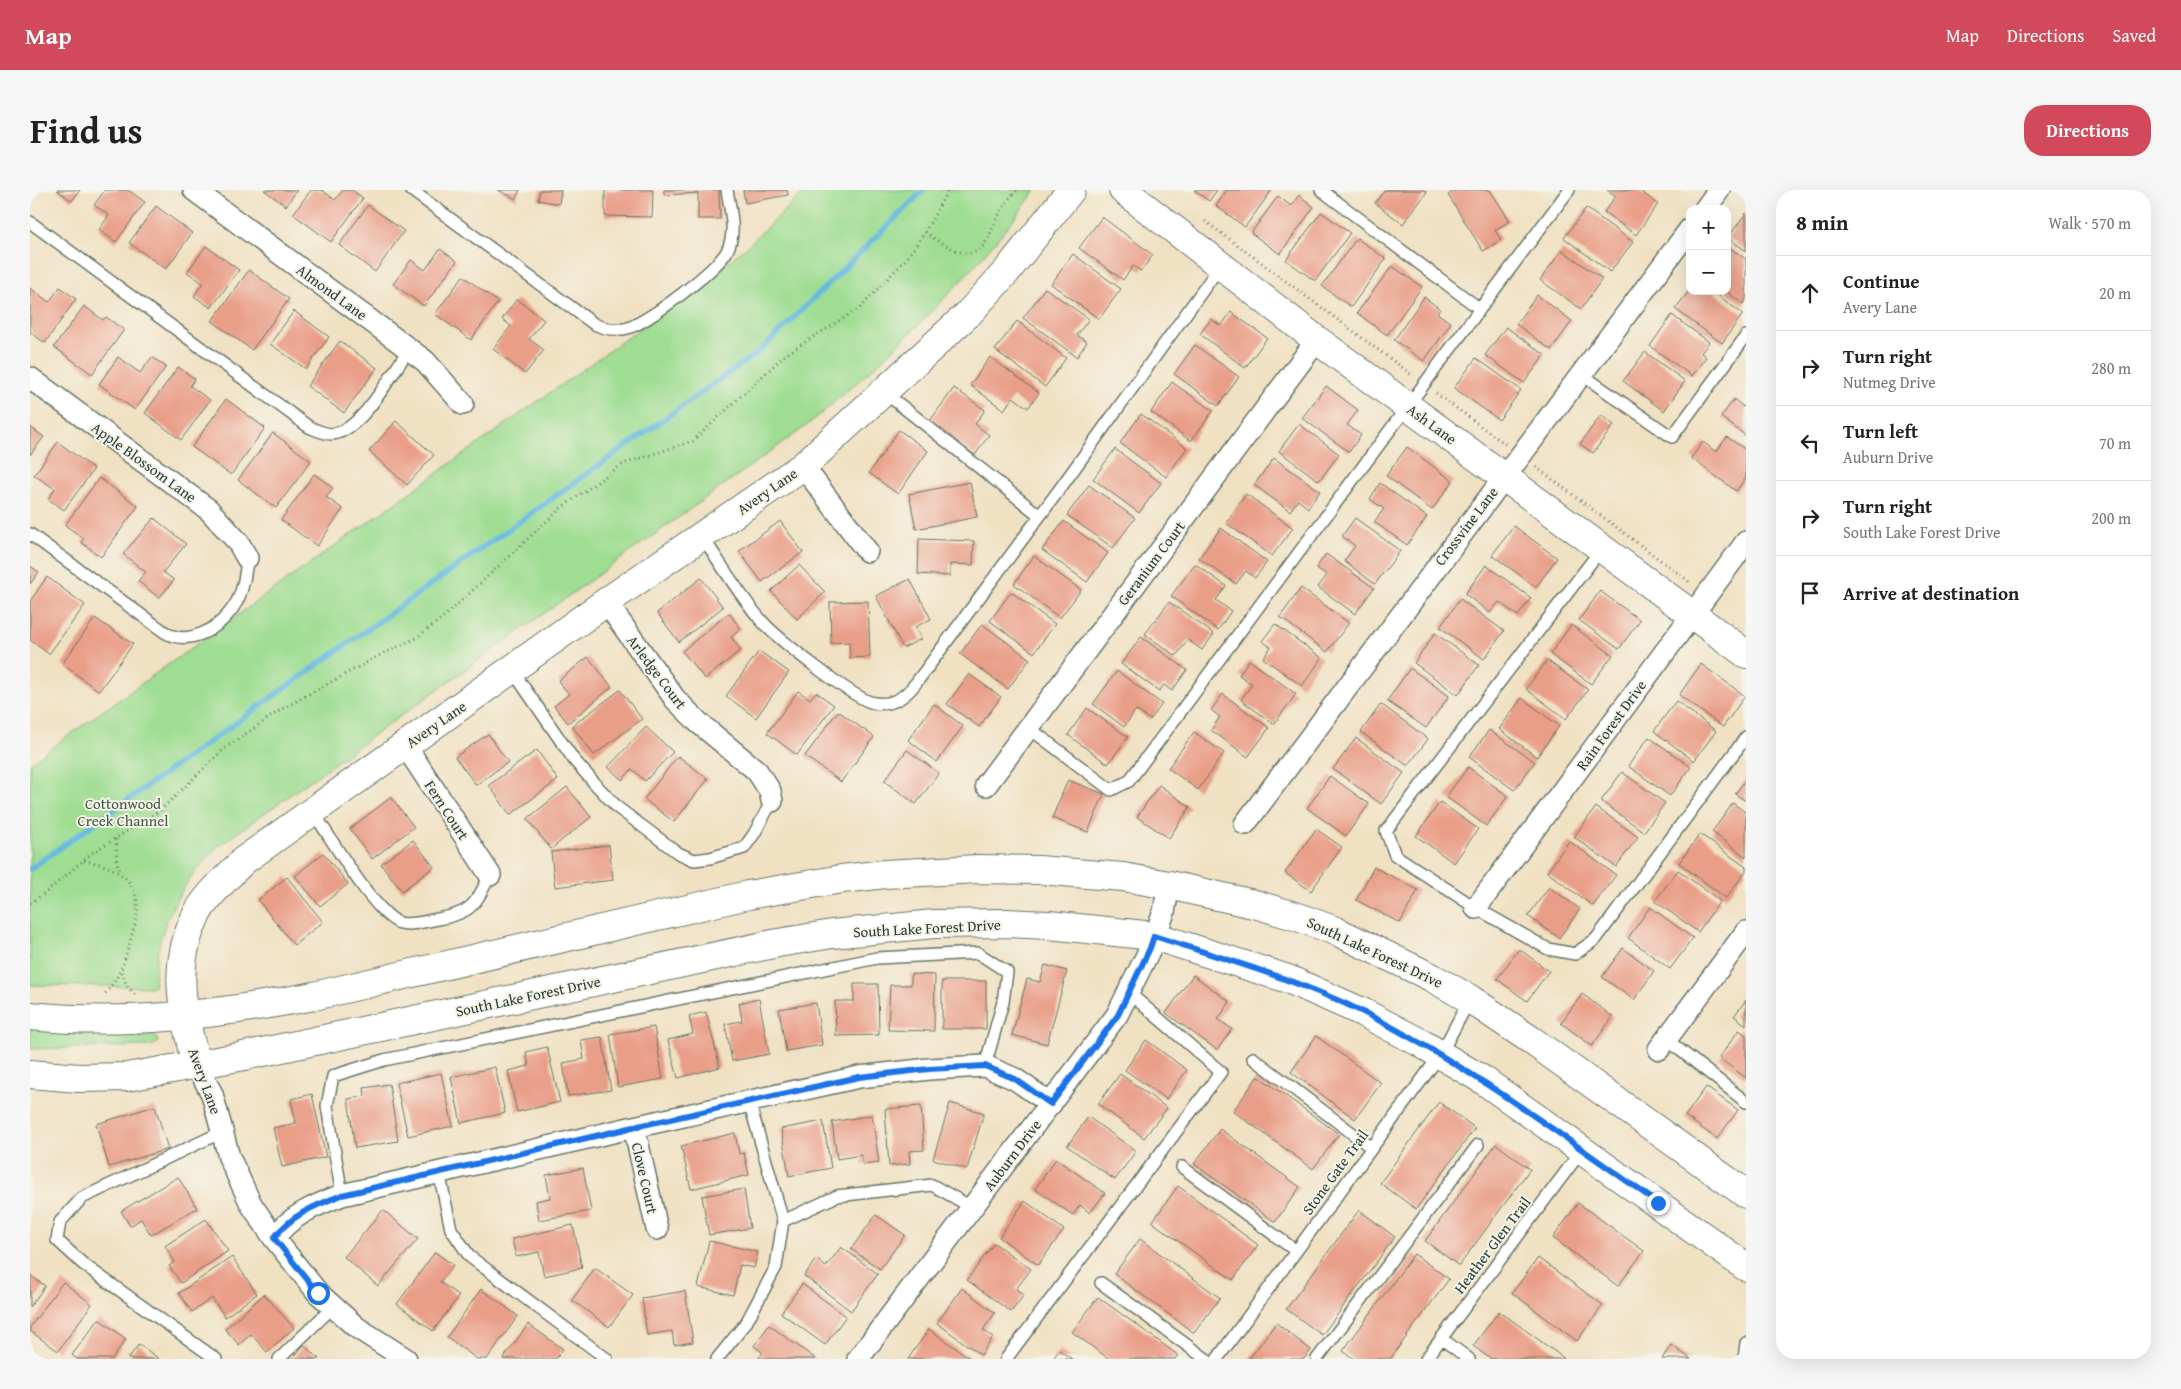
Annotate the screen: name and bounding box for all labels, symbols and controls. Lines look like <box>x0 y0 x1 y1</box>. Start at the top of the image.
text: Map <box>25 18 72 53</box>
text: Map <box>1946 22 1979 49</box>
text: Directions <box>2007 22 2084 49</box>
text: Saved <box>2112 22 2156 49</box>
text: Find us <box>30 105 143 156</box>
button: Directions <box>2024 105 2151 156</box>
map controls <box>1686 205 1731 295</box>
button: + <box>1686 205 1731 250</box>
text: 8 min <box>1796 207 1848 238</box>
text: Walk · 570 m <box>2048 211 2131 235</box>
button: − <box>1686 250 1731 295</box>
street label: Almond Lane <box>292 259 372 325</box>
text: Continue <box>1843 267 1920 295</box>
icon: ahead <box>1796 279 1824 307</box>
text: 20 m <box>2099 281 2131 305</box>
text: Avery Lane <box>1843 295 1917 319</box>
text: Turn right <box>1843 342 1932 370</box>
icon: right <box>1796 354 1824 382</box>
text: 280 m <box>2091 356 2131 380</box>
text: Nutmeg Drive <box>1843 370 1936 394</box>
street label: Ash Lane <box>1403 399 1461 449</box>
street label: Apple Blossom Lane <box>87 417 201 507</box>
text: Turn left <box>1843 417 1918 445</box>
icon: left <box>1796 429 1824 457</box>
text: 70 m <box>2099 431 2131 455</box>
text: Auburn Drive <box>1843 445 1933 469</box>
street label: Avery Lane <box>733 463 801 519</box>
street label: Crossvine Lane <box>1429 482 1503 570</box>
text: Turn right <box>1843 492 1932 520</box>
icon: right <box>1796 504 1824 532</box>
text: 200 m <box>2091 506 2131 530</box>
street label: Geranium Court <box>1112 516 1190 610</box>
text: South Lake Forest Drive <box>1843 520 2001 544</box>
icon: arrive <box>1796 579 1824 607</box>
text: Arrive at destination <box>1843 579 2019 607</box>
street label: Arledge Court <box>622 631 692 714</box>
street label: Rain Forest Drive <box>1571 675 1651 775</box>
street label: Avery Lane <box>402 696 470 752</box>
street label: Fern Court <box>420 776 474 844</box>
park label: Cottonwood Creek Channel <box>78 793 168 831</box>
street label: South Lake Forest Drive <box>1304 911 1446 993</box>
street label: South Lake Forest Drive <box>853 914 1001 942</box>
street label: South Lake Forest Drive <box>454 970 602 1022</box>
street label: Avery Lane <box>183 1045 227 1117</box>
street label: Auburn Drive <box>978 1115 1046 1195</box>
street label: Stone Gate Trail <box>1297 1125 1373 1219</box>
street label: Clove Court <box>627 1140 664 1216</box>
street label: Heather Glen Trail <box>1449 1192 1535 1298</box>
route end <box>1647 1192 1670 1215</box>
route start <box>307 1282 330 1305</box>

